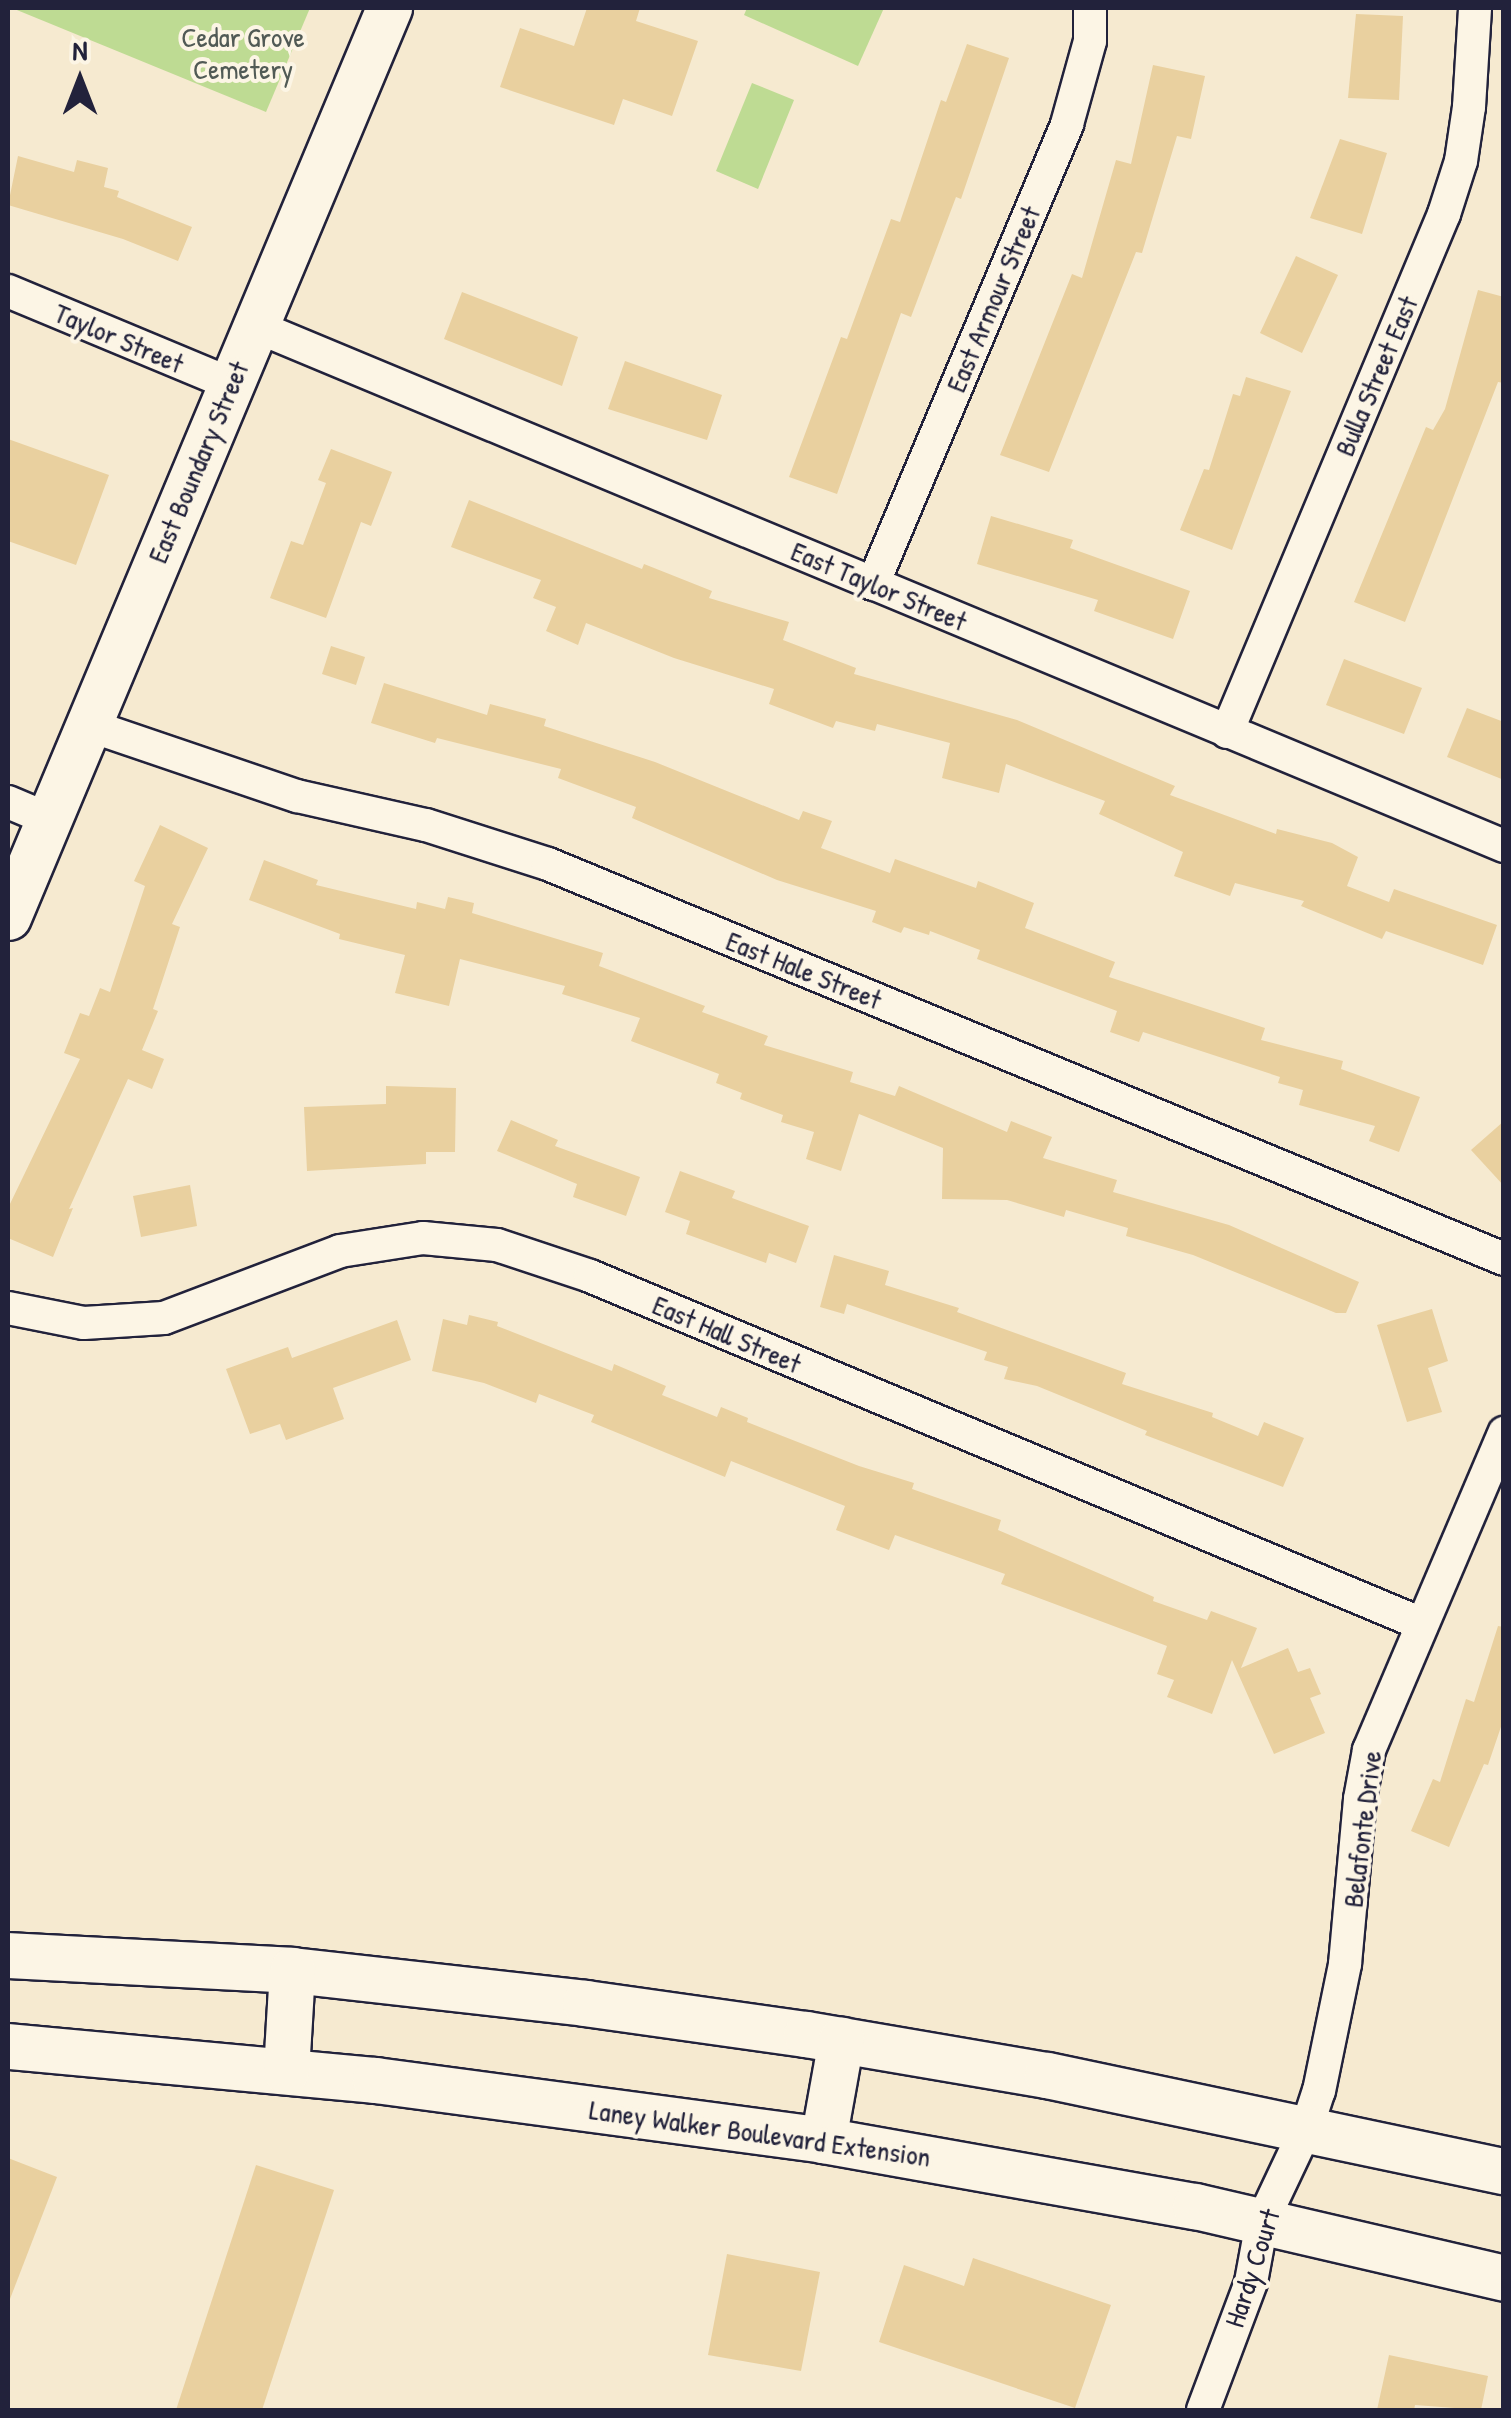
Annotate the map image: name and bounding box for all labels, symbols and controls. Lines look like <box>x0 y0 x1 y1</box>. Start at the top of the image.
park label: Cedar Grove Cemetery <box>181 20 305 86</box>
north arrow <box>30 30 130 130</box>
text: N <box>73 31 87 69</box>
street label: East Armour Street <box>939 201 1047 397</box>
street label: Bulla Street East <box>1327 291 1425 461</box>
street label: Taylor Street <box>49 296 189 380</box>
street label: East Boundary Street <box>140 356 256 568</box>
street label: East Taylor Street <box>786 534 972 638</box>
street label: East Hale Street <box>721 924 887 1016</box>
street label: East Hall Street <box>648 1288 806 1380</box>
street label: Belafonte Drive <box>1336 1749 1388 1909</box>
street label: Laney Walker Boulevard Extension <box>587 2092 933 2174</box>
street label: Hardy Court <box>1217 2205 1287 2331</box>

